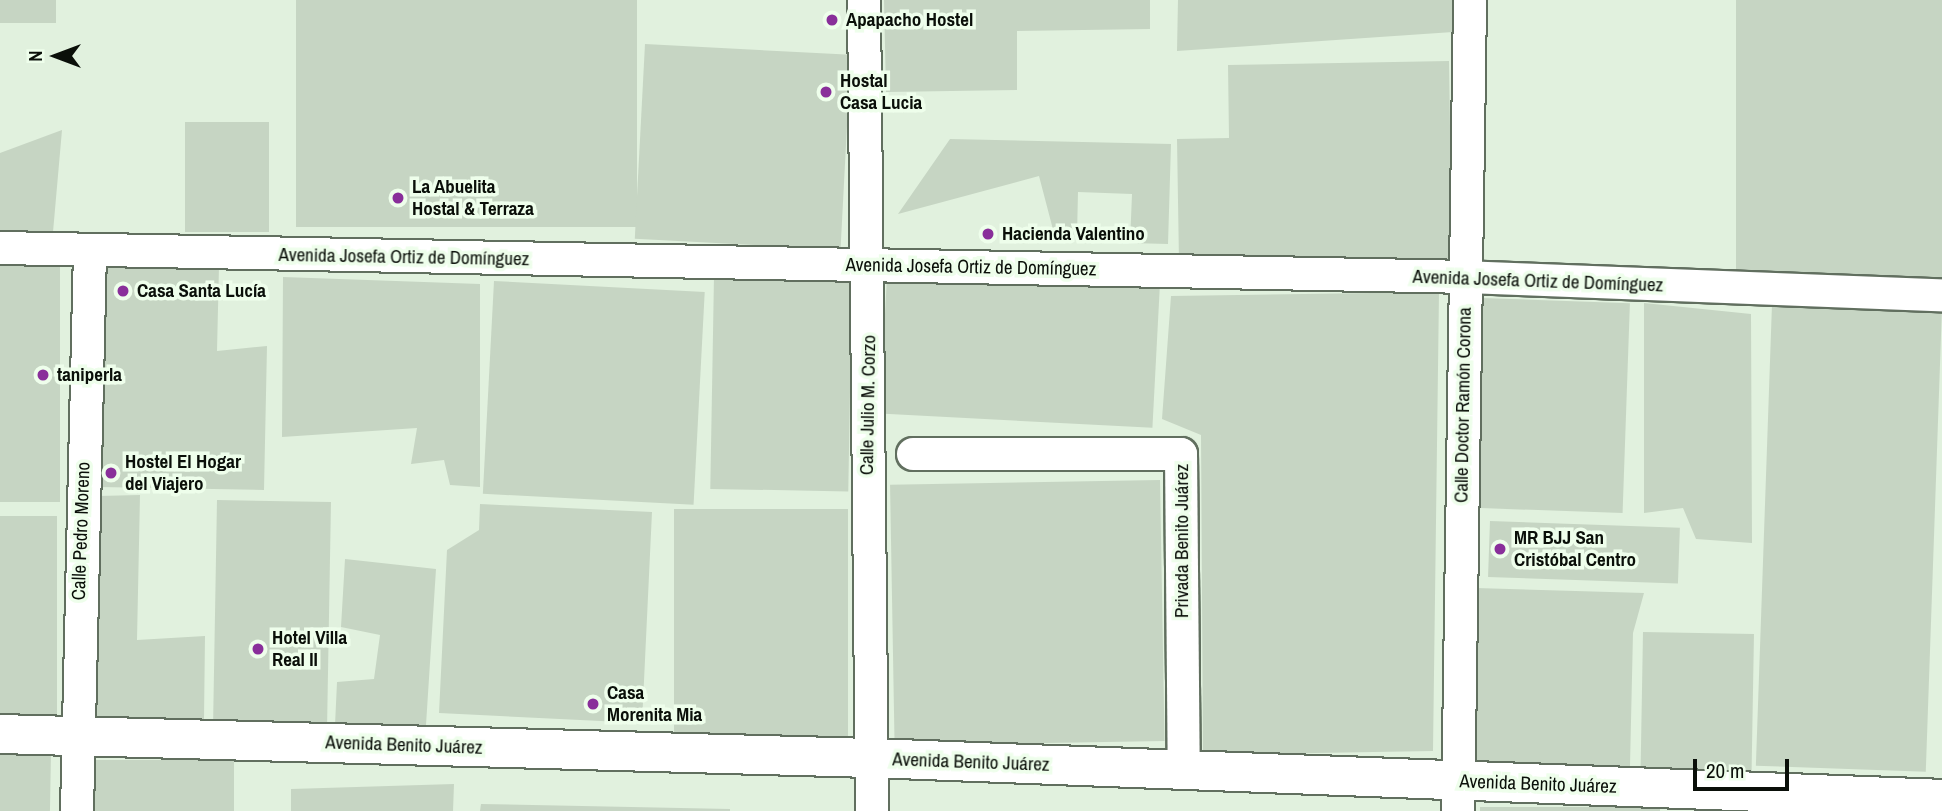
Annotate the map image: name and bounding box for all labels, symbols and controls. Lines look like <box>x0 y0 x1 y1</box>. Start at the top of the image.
place label: Apapacho Hostel <box>846 9 973 31</box>
marker: Apapacho Hostel <box>824 12 840 28</box>
north arrow <box>21 21 91 91</box>
text: N <box>22 50 48 62</box>
place label: Hostal Casa Lucia <box>840 70 922 114</box>
marker: Hostal Casa Lucia <box>818 84 834 100</box>
place label: La Abuelita Hostal & Terraza <box>412 176 534 220</box>
marker: La Abuelita Hostal & Terraza <box>390 190 406 206</box>
place label: Hacienda Valentino <box>1002 223 1145 245</box>
marker: Hacienda Valentino <box>980 226 996 242</box>
street label: Avenida Josefa Ortiz de Domínguez <box>278 243 530 271</box>
street label: Avenida Josefa Ortiz de Domínguez <box>845 253 1097 281</box>
street label: Avenida Josefa Ortiz de Domínguez <box>1412 265 1664 297</box>
place label: Casa Santa Lucía <box>137 280 266 302</box>
marker: Casa Santa Lucía <box>115 283 131 299</box>
street label: Calle Doctor Ramón Corona <box>1450 307 1476 503</box>
street label: Calle Julio M. Corzo <box>855 335 881 475</box>
place label: taniperla <box>57 364 122 386</box>
marker: taniperla <box>35 367 51 383</box>
place label: Hostel El Hogar del Viajero <box>125 451 241 495</box>
street label: Calle Pedro Moreno <box>67 461 95 601</box>
street label: Privada Benito Juárez <box>1171 464 1193 618</box>
marker: Hostel El Hogar del Viajero <box>103 465 119 481</box>
place label: MR BJJ San Cristóbal Centro <box>1514 527 1636 571</box>
marker: MR BJJ San Cristóbal Centro <box>1492 541 1508 557</box>
place label: Hotel Villa Real II <box>272 627 347 671</box>
marker: Hotel Villa Real II <box>250 641 266 657</box>
place label: Casa Morenita Mia <box>607 682 702 726</box>
marker: Casa Morenita Mia <box>585 696 601 712</box>
street label: Avenida Benito Juárez <box>325 731 483 759</box>
scale bar <box>1697 744 1793 788</box>
street label: Avenida Benito Juárez <box>892 748 1050 776</box>
text: 20 m <box>1706 756 1744 785</box>
street label: Avenida Benito Juárez <box>1459 770 1617 798</box>

